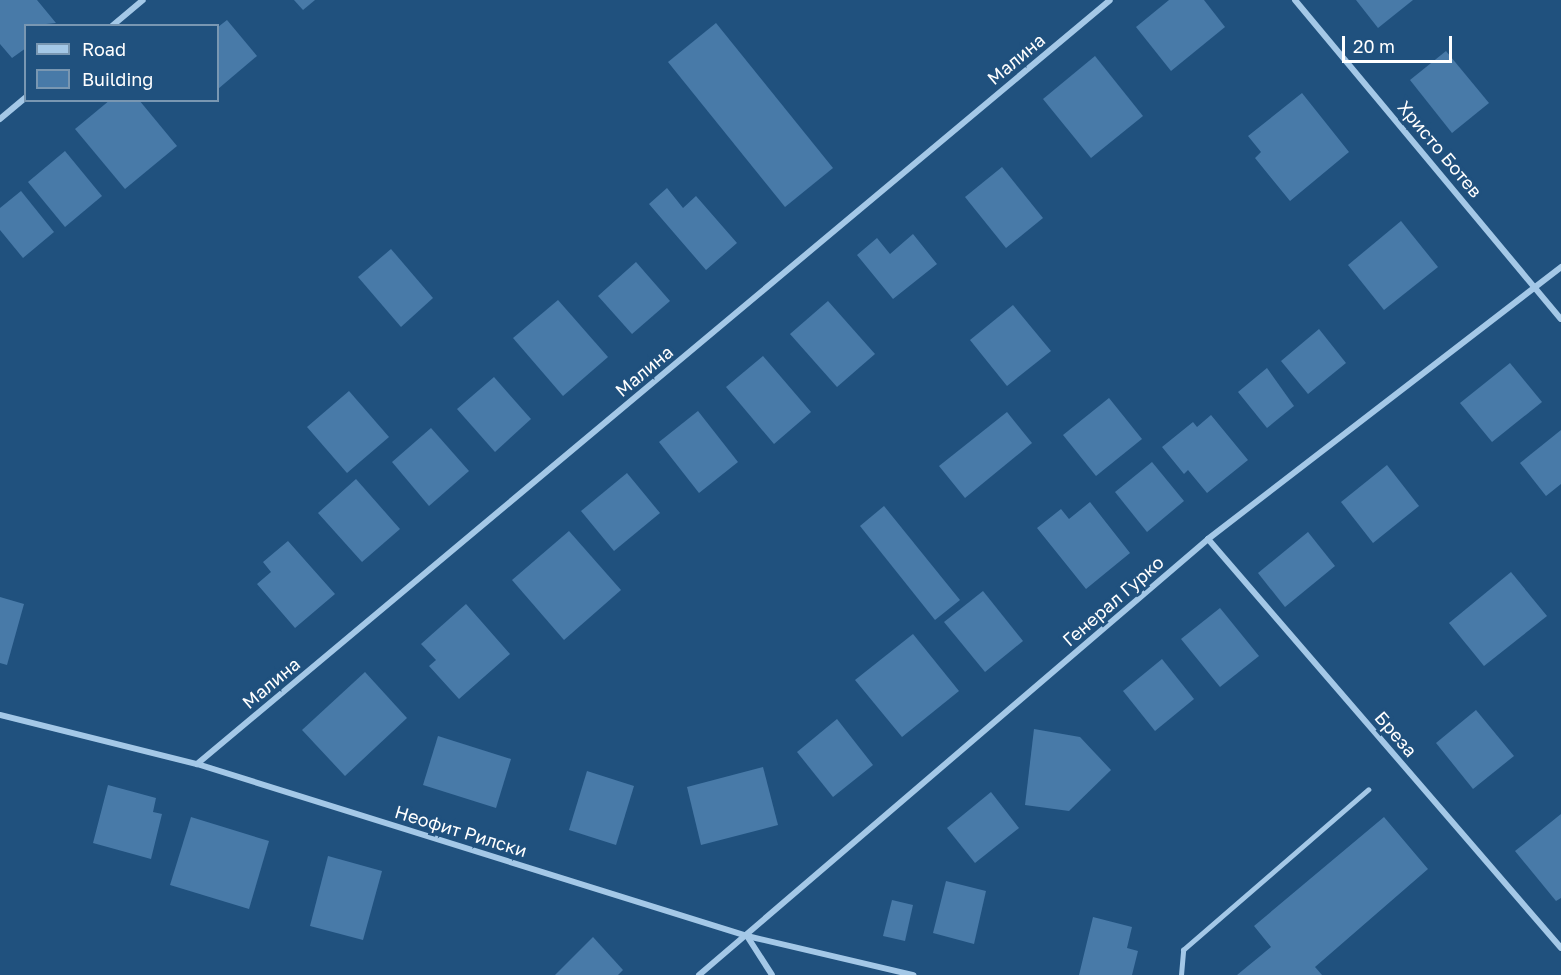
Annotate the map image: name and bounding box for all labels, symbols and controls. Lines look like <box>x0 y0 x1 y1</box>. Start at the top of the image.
legend <box>24 24 219 102</box>
scale bar <box>1345 24 1454 62</box>
street label: Малина <box>983 29 1049 89</box>
text: 20 m <box>1353 35 1395 57</box>
text: Road <box>82 38 126 60</box>
text: Building <box>82 68 153 90</box>
street label: Христо Ботев <box>1393 96 1487 202</box>
street label: Малина <box>611 341 677 401</box>
street label: Генерал Гурко <box>1058 551 1168 651</box>
street label: Малина <box>238 653 304 713</box>
street label: Бреза <box>1370 707 1422 761</box>
street label: Неофит Рилски <box>392 801 530 861</box>

